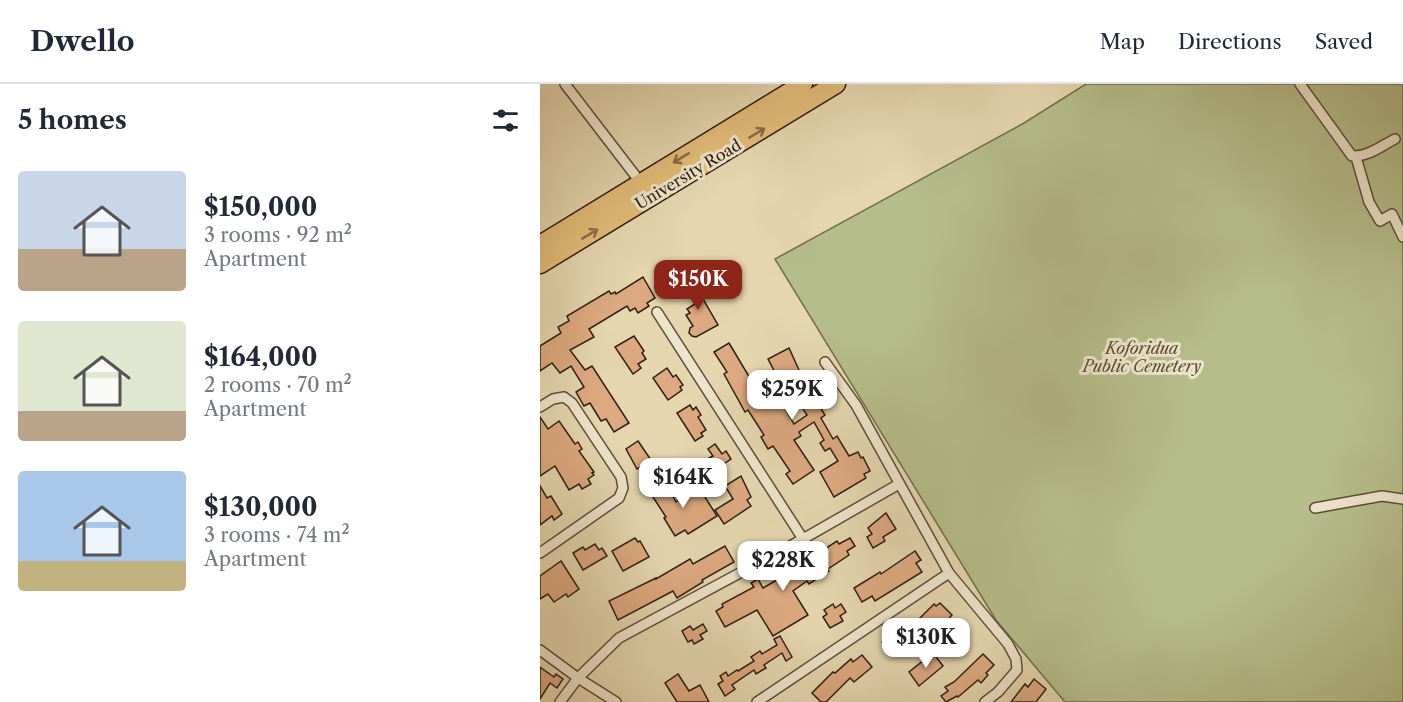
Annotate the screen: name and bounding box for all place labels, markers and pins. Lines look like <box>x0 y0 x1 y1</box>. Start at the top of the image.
pin: $150K <box>656 260 740 311</box>
pin: $259K <box>750 370 834 421</box>
pin: $164K <box>641 458 725 509</box>
pin: $228K <box>741 541 825 592</box>
pin: $130K <box>884 618 968 669</box>

